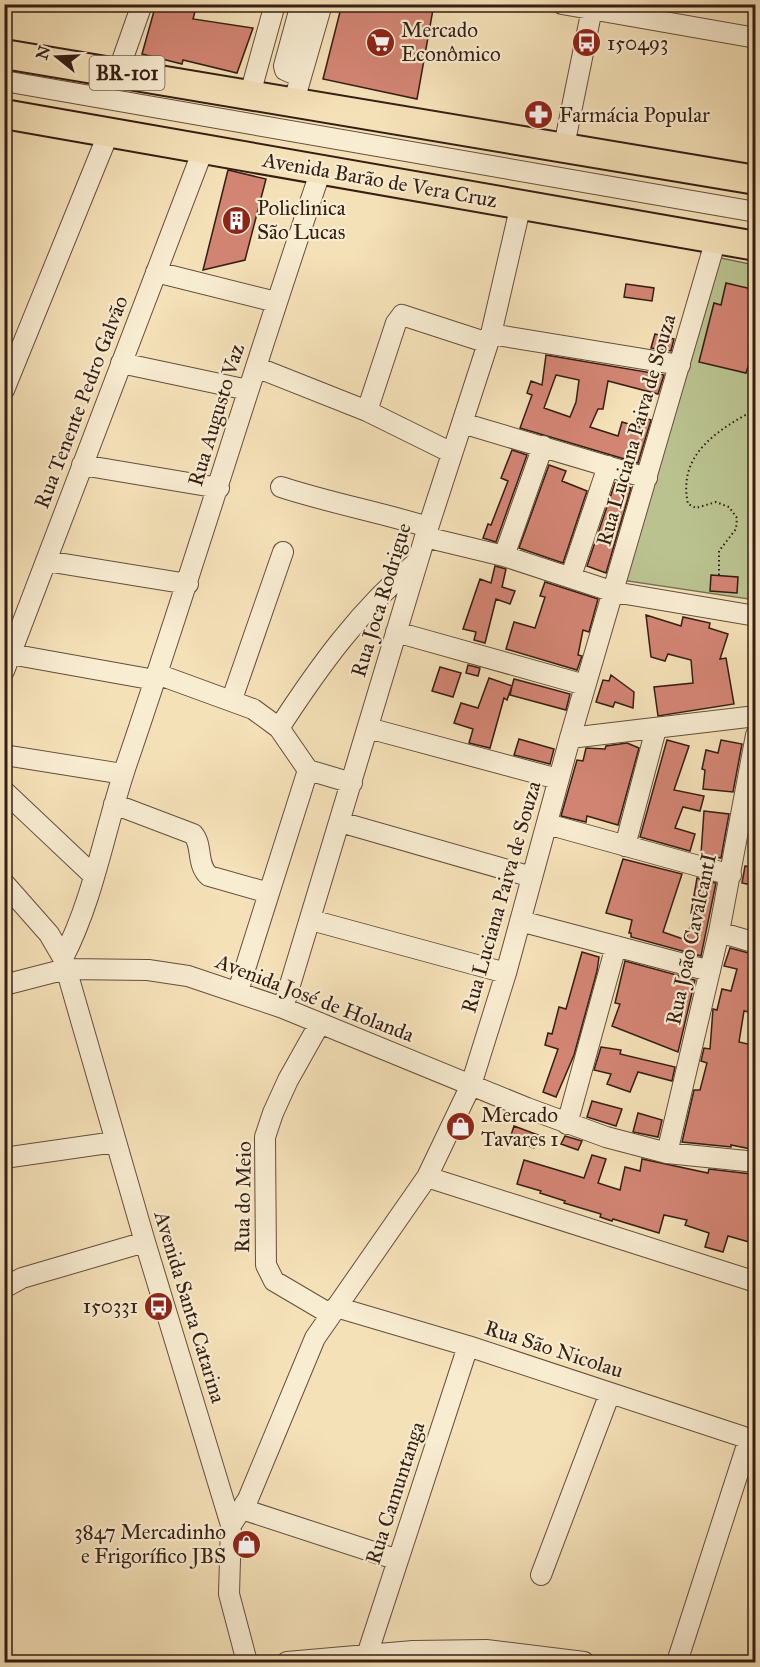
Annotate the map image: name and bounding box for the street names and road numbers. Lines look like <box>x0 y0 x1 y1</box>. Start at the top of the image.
road number: BR-101 <box>90 56 164 90</box>
street label: Avenida Barão de Vera Cruz <box>260 146 500 213</box>
street label: Rua Tenente Pedro Galvão <box>28 292 134 512</box>
street label: Rua Luciana Paiva de Souza <box>590 311 682 549</box>
street label: Rua Augusto Vaz <box>182 340 250 489</box>
street label: Rua Joca Rodrigue <box>345 520 417 680</box>
street label: Rua Luciana Paiva de Souza <box>455 778 547 1016</box>
street label: Rua João CavalcantI <box>660 851 722 1027</box>
street label: Avenida José de Holanda <box>211 948 418 1048</box>
street label: Rua do Meio <box>229 1141 257 1253</box>
street label: Avenida Santa Catarina <box>148 1207 232 1406</box>
street label: Rua São Nicolau <box>481 1314 627 1384</box>
street label: Rua Camuntanga <box>360 1418 430 1568</box>

